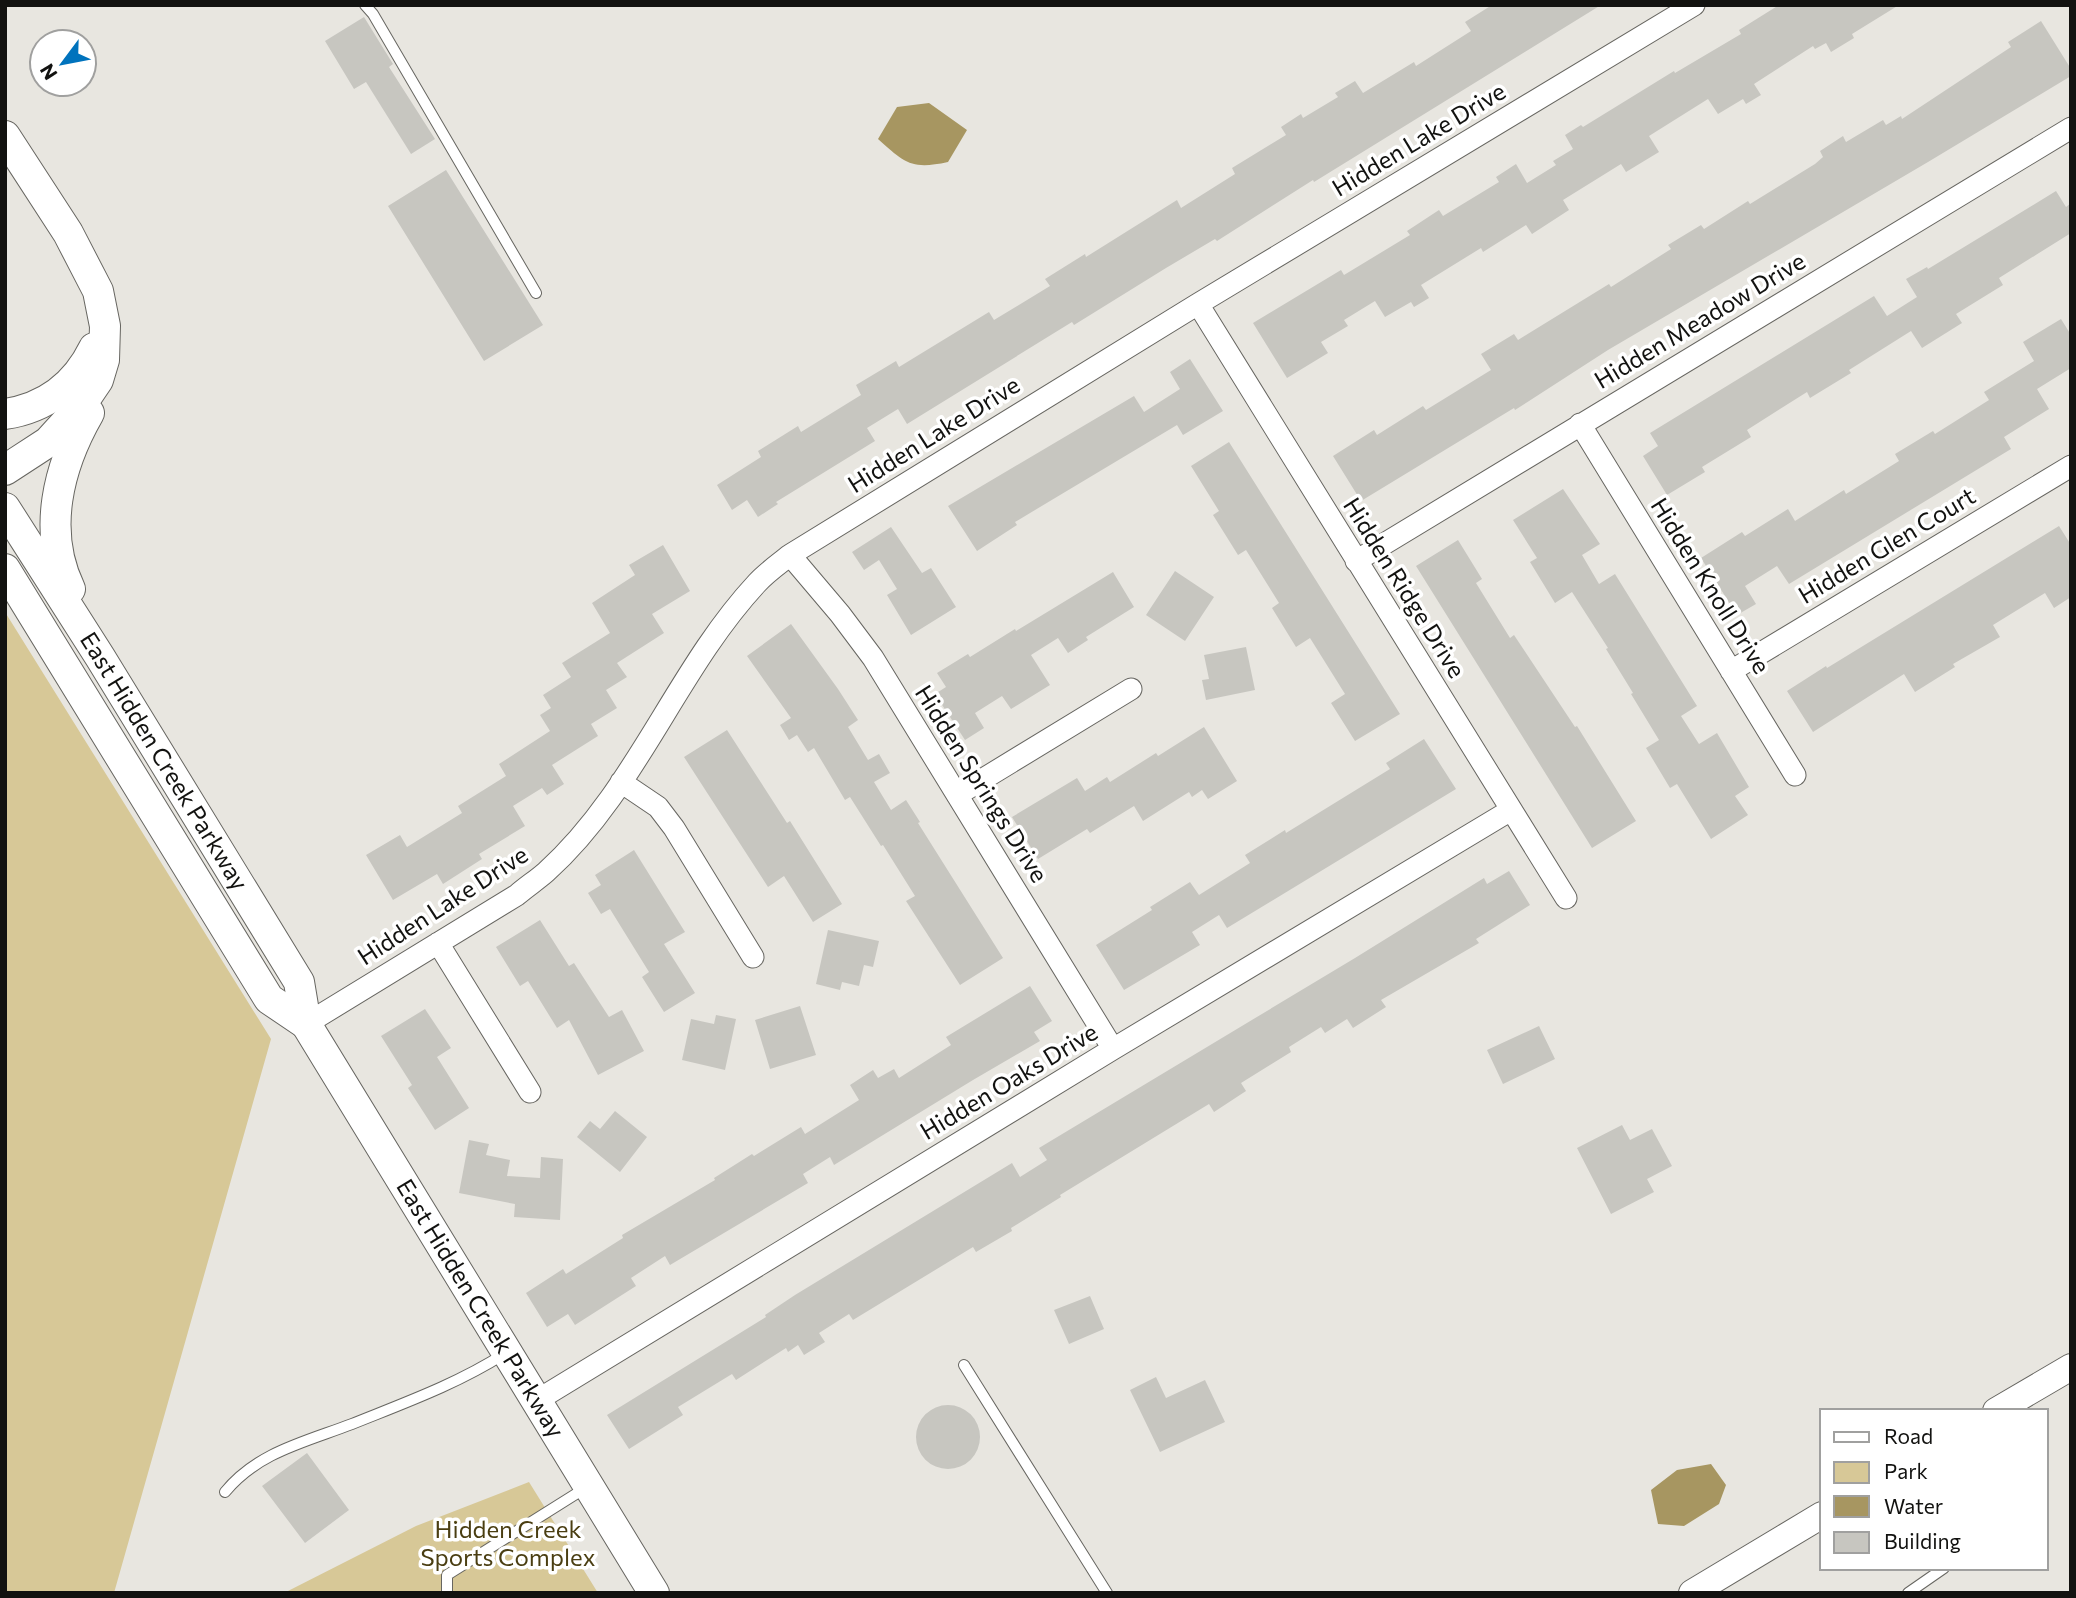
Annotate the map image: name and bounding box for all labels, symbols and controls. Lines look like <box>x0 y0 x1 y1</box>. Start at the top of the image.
north arrow <box>28 28 98 98</box>
text: N <box>35 60 62 84</box>
street label: Hidden Lake Drive <box>1326 76 1510 202</box>
street label: Hidden Meadow Drive <box>1589 245 1810 394</box>
street label: Hidden Lake Drive <box>842 369 1024 498</box>
street label: Hidden Glen Court <box>1793 480 1980 609</box>
street label: Hidden Ridge Drive <box>1338 492 1472 683</box>
street label: Hidden Knoll Drive <box>1645 492 1777 678</box>
street label: East Hidden Creek Parkway <box>75 626 255 895</box>
street label: Hidden Springs Drive <box>910 679 1055 887</box>
street label: Hidden Lake Drive <box>352 839 533 971</box>
street label: Hidden Oaks Drive <box>914 1016 1102 1145</box>
street label: East Hidden Creek Parkway <box>391 1173 571 1442</box>
legend <box>1820 1409 2048 1570</box>
text: Road <box>1884 1423 1933 1448</box>
text: Park <box>1884 1458 1928 1483</box>
text: Water <box>1884 1493 1943 1518</box>
park label: Hidden Creek Sports Complex <box>421 1514 596 1571</box>
text: Building <box>1884 1528 1961 1553</box>

